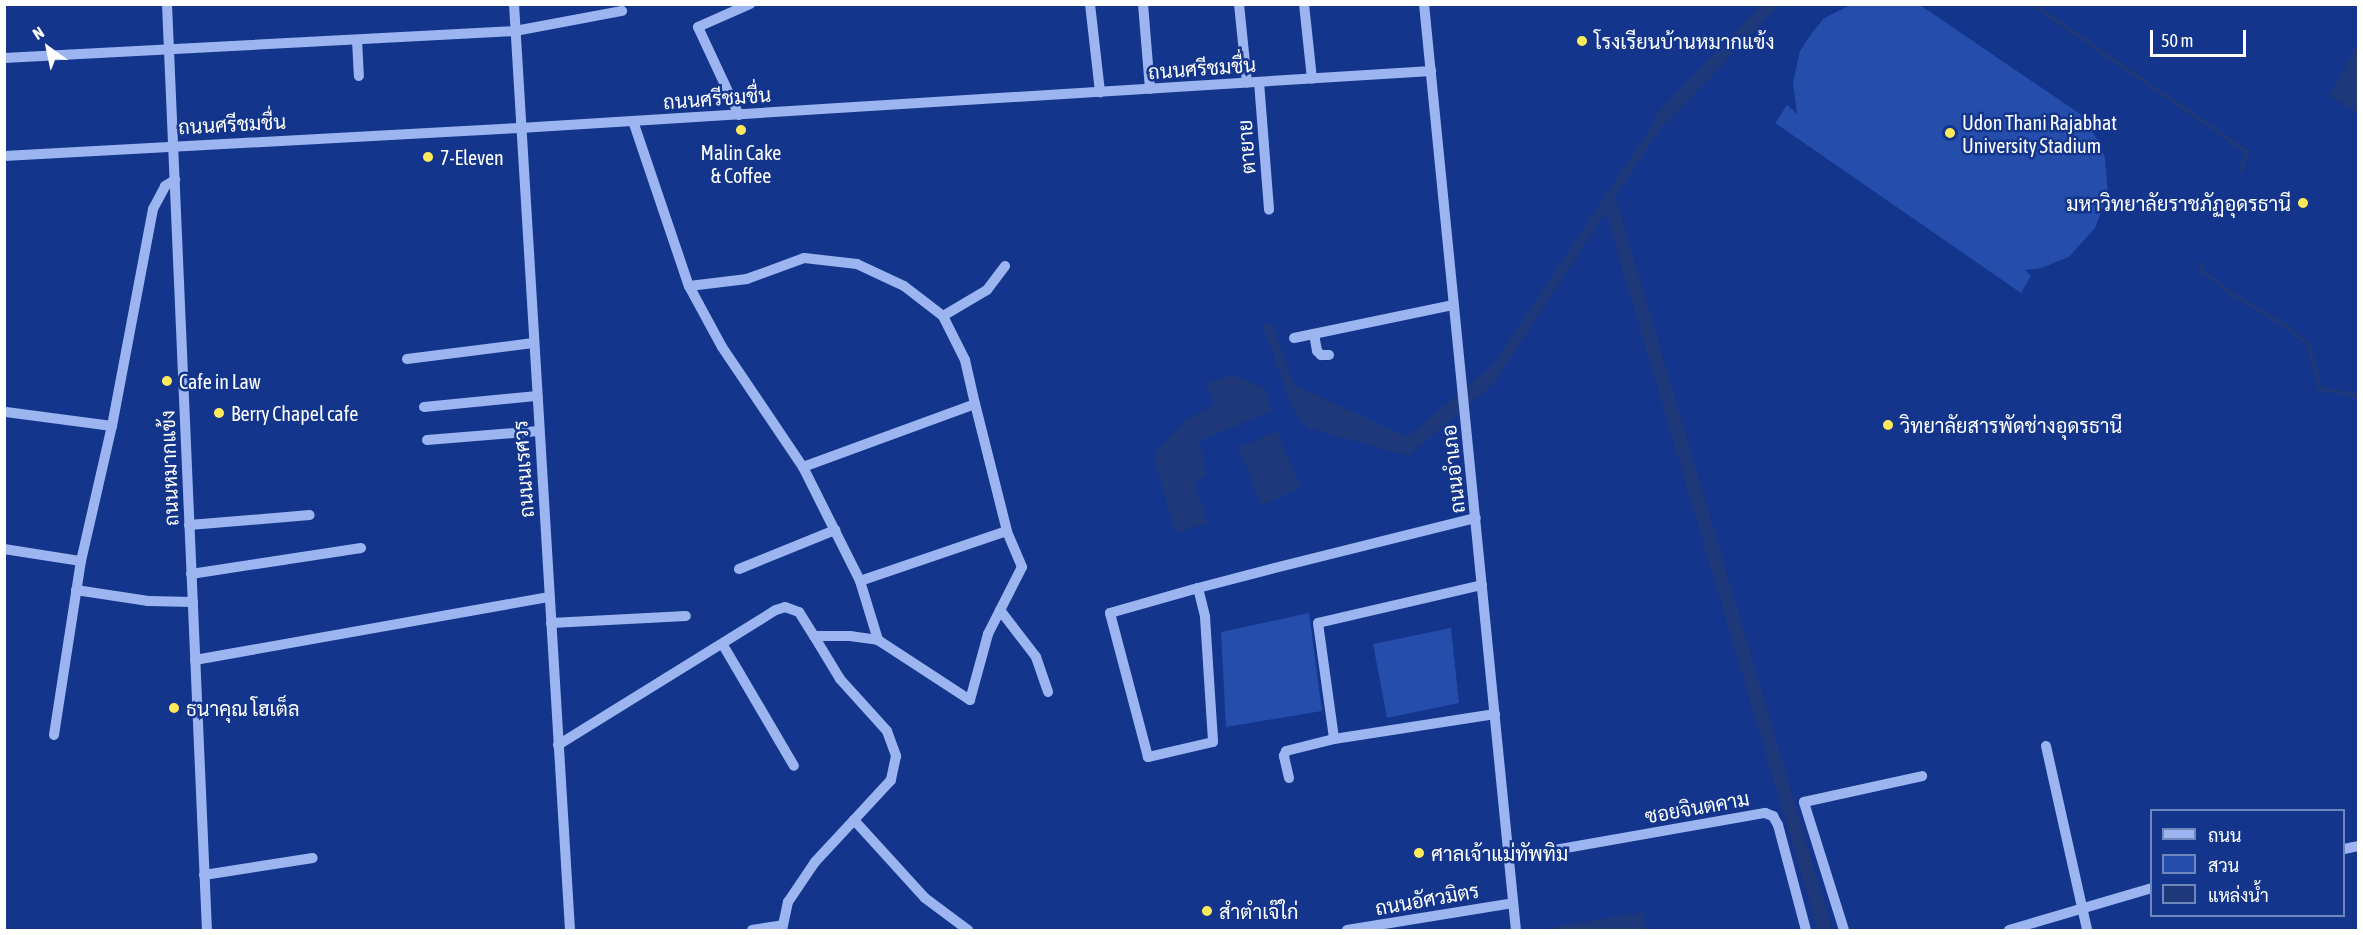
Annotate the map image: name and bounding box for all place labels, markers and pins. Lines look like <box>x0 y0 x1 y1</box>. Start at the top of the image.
place label: โรงเรียนบ้านหมากแข้ง <box>1594 29 1774 53</box>
marker: โรงเรียนบ้านหมากแข้ง <box>1575 34 1589 48</box>
place label: Udon Thani Rajabhat University Stadium <box>1962 110 2117 157</box>
marker: Malin Cake & Coffee <box>734 123 748 137</box>
marker: Udon Thani Rajabhat University Stadium <box>1943 126 1957 140</box>
place label: Malin Cake & Coffee <box>701 140 781 187</box>
place label: 7-Eleven <box>440 145 504 169</box>
marker: 7-Eleven <box>421 150 435 164</box>
place label: มหาวิทยาลัยราชภัฏอุดรธานี <box>2066 191 2291 215</box>
marker: มหาวิทยาลัยราชภัฏอุดรธานี <box>2296 196 2310 210</box>
place label: Cafe in Law <box>179 369 261 393</box>
marker: Cafe in Law <box>160 374 174 388</box>
place label: Berry Chapel cafe <box>231 401 358 425</box>
marker: Berry Chapel cafe <box>212 406 226 420</box>
place label: วิทยาลัยสารพัดช่างอุดรธานี <box>1900 413 2122 437</box>
marker: วิทยาลัยสารพัดช่างอุดรธานี <box>1881 418 1895 432</box>
place label: ธนาคุณ โฮเต็ล <box>186 696 300 720</box>
marker: ธนาคุณ โฮเต็ล <box>167 701 181 715</box>
place label: ศาลเจ้าแม่ทัพทิม <box>1431 841 1568 865</box>
marker: ศาลเจ้าแม่ทัพทิม <box>1412 846 1426 860</box>
place label: สำตำเจ๊ใก่ <box>1219 899 1299 923</box>
marker: สำตำเจ๊ใก่ <box>1200 904 1214 918</box>

